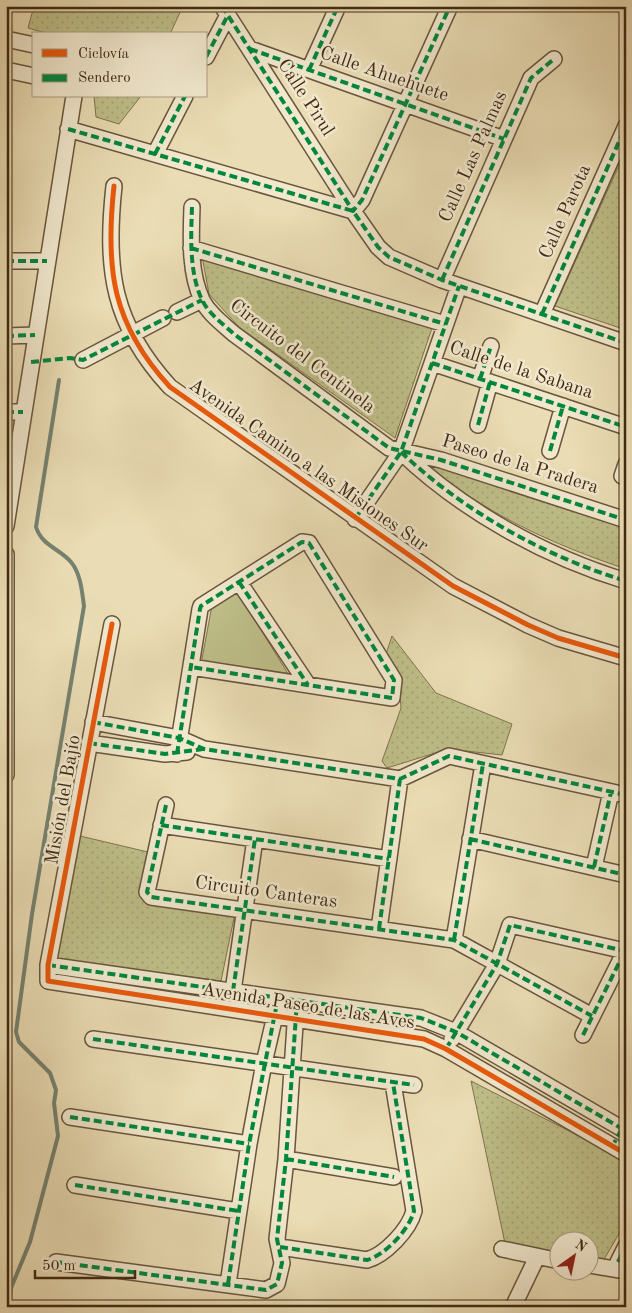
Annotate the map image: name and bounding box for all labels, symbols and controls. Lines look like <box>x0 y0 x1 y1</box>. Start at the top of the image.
legend <box>32 32 208 98</box>
street label: Calle Ahuehuete <box>317 44 451 106</box>
text: Ciclovía <box>78 47 130 62</box>
street label: Calle Pirul <box>273 56 337 140</box>
text: Sendero <box>78 71 131 86</box>
street label: Calle Las Palmas <box>437 89 511 225</box>
street label: Calle Parota <box>537 161 595 262</box>
street label: Circuito del Centinela <box>226 296 379 418</box>
street label: Calle de la Sabana <box>447 339 596 403</box>
street label: Avenida Camino a las Misiones Sur <box>185 376 431 556</box>
street label: Paseo de la Pradera <box>439 432 601 498</box>
street label: Misión del Bajío <box>43 734 85 866</box>
street label: Circuito Canteras <box>193 874 339 912</box>
street label: Avenida Paseo de las Aves <box>200 981 416 1033</box>
north arrow <box>550 1230 600 1280</box>
text: N <box>572 1237 589 1255</box>
scale bar <box>35 1248 135 1280</box>
text: 50 m <box>42 1259 76 1274</box>

